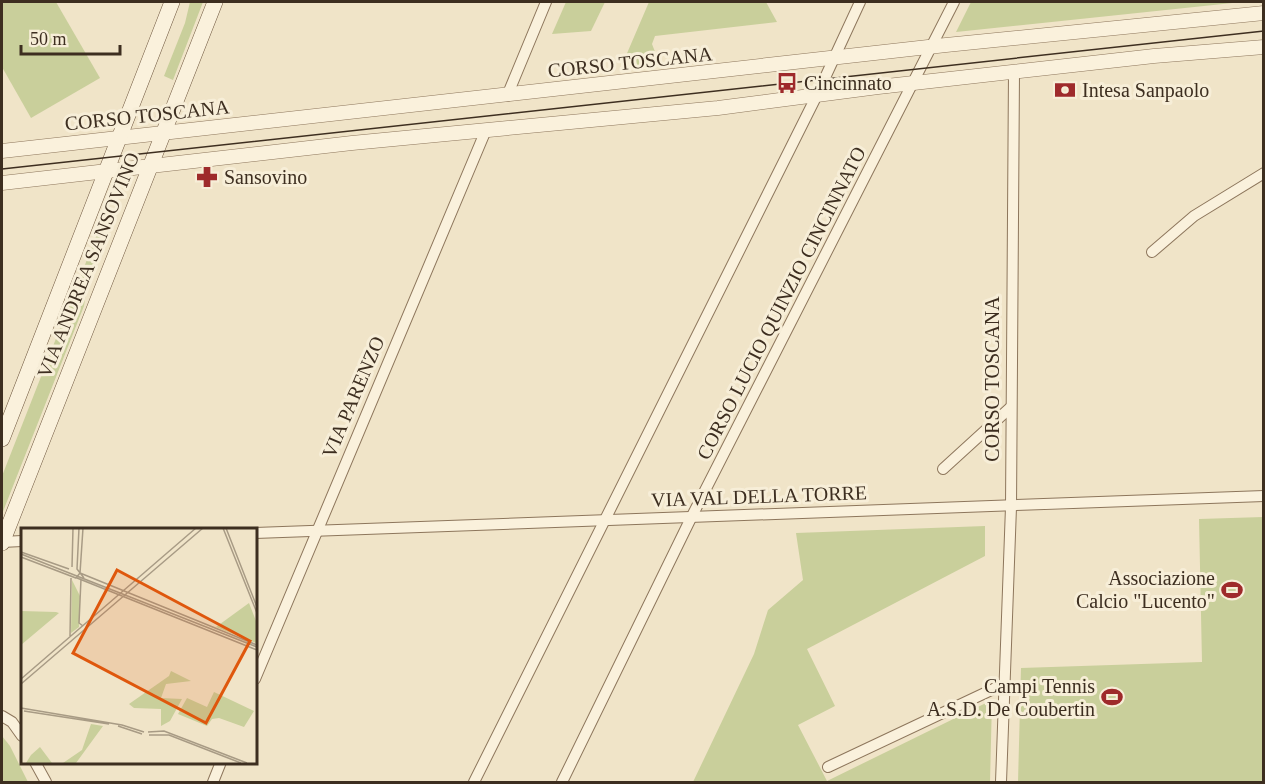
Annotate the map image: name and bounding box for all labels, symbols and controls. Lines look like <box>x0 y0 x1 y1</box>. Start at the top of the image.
scale bar <box>21 18 120 56</box>
text: 50 m <box>30 29 67 49</box>
street label: CORSO TOSCANA <box>547 42 714 82</box>
bus stop icon: Cincinnato <box>775 71 799 95</box>
place label: Cincinnato <box>804 72 892 94</box>
bank icon: Intesa Sanpaolo <box>1053 78 1077 102</box>
place label: Intesa Sanpaolo <box>1082 79 1209 102</box>
street label: CORSO TOSCANA <box>64 95 231 135</box>
street label: CORSO LUCIO QUINZIO CINCINNATO <box>692 143 870 463</box>
street label: VIA ANDREA SANSOVINO <box>33 149 143 381</box>
pharmacy icon: Sansovino <box>195 165 219 189</box>
place label: Sansovino <box>224 166 307 188</box>
street label: CORSO TOSCANA <box>981 296 1003 462</box>
street label: VIA PARENZO <box>318 333 388 461</box>
street label: VIA VAL DELLA TORRE <box>651 481 867 511</box>
inset map <box>21 528 256 763</box>
place label: Associazione Calcio "Lucento" <box>1076 567 1215 612</box>
sports icon: Associazione Calcio "Lucento" <box>1220 578 1244 602</box>
place label: Campi Tennis A.S.D. De Coubertin <box>927 675 1095 720</box>
sports icon: Campi Tennis A.S.D. De Coubertin <box>1100 685 1124 709</box>

